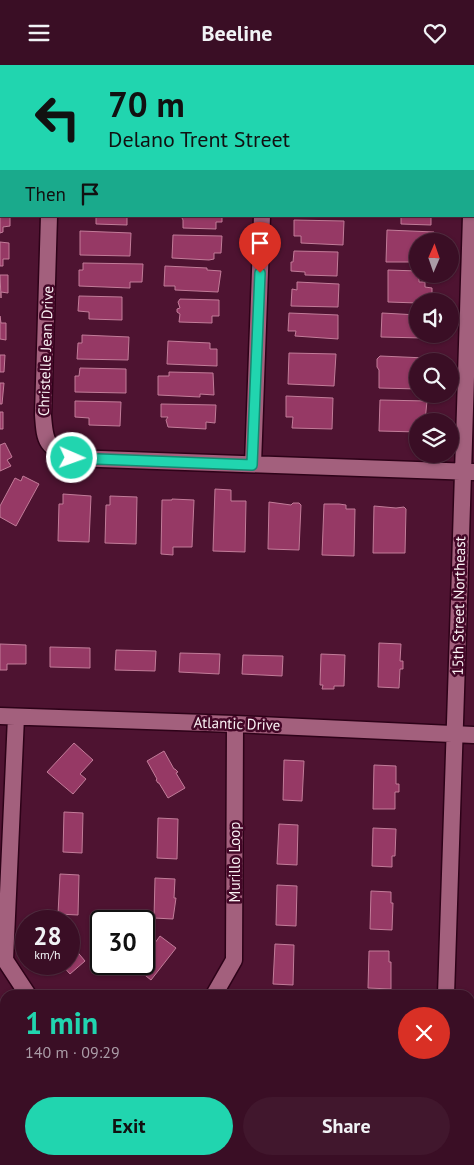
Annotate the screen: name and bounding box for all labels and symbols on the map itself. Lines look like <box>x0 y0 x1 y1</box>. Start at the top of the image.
pin <box>239 222 281 273</box>
north arrow <box>409 233 459 283</box>
street label: Christelle Jean Drive <box>34 285 57 416</box>
position arrow <box>45 431 97 483</box>
street label: 15th Street Northeast <box>448 536 469 676</box>
street label: Atlantic Drive <box>193 712 281 735</box>
street label: Murillo Loop <box>225 822 244 902</box>
speed limit sign: 30 <box>90 910 155 975</box>

